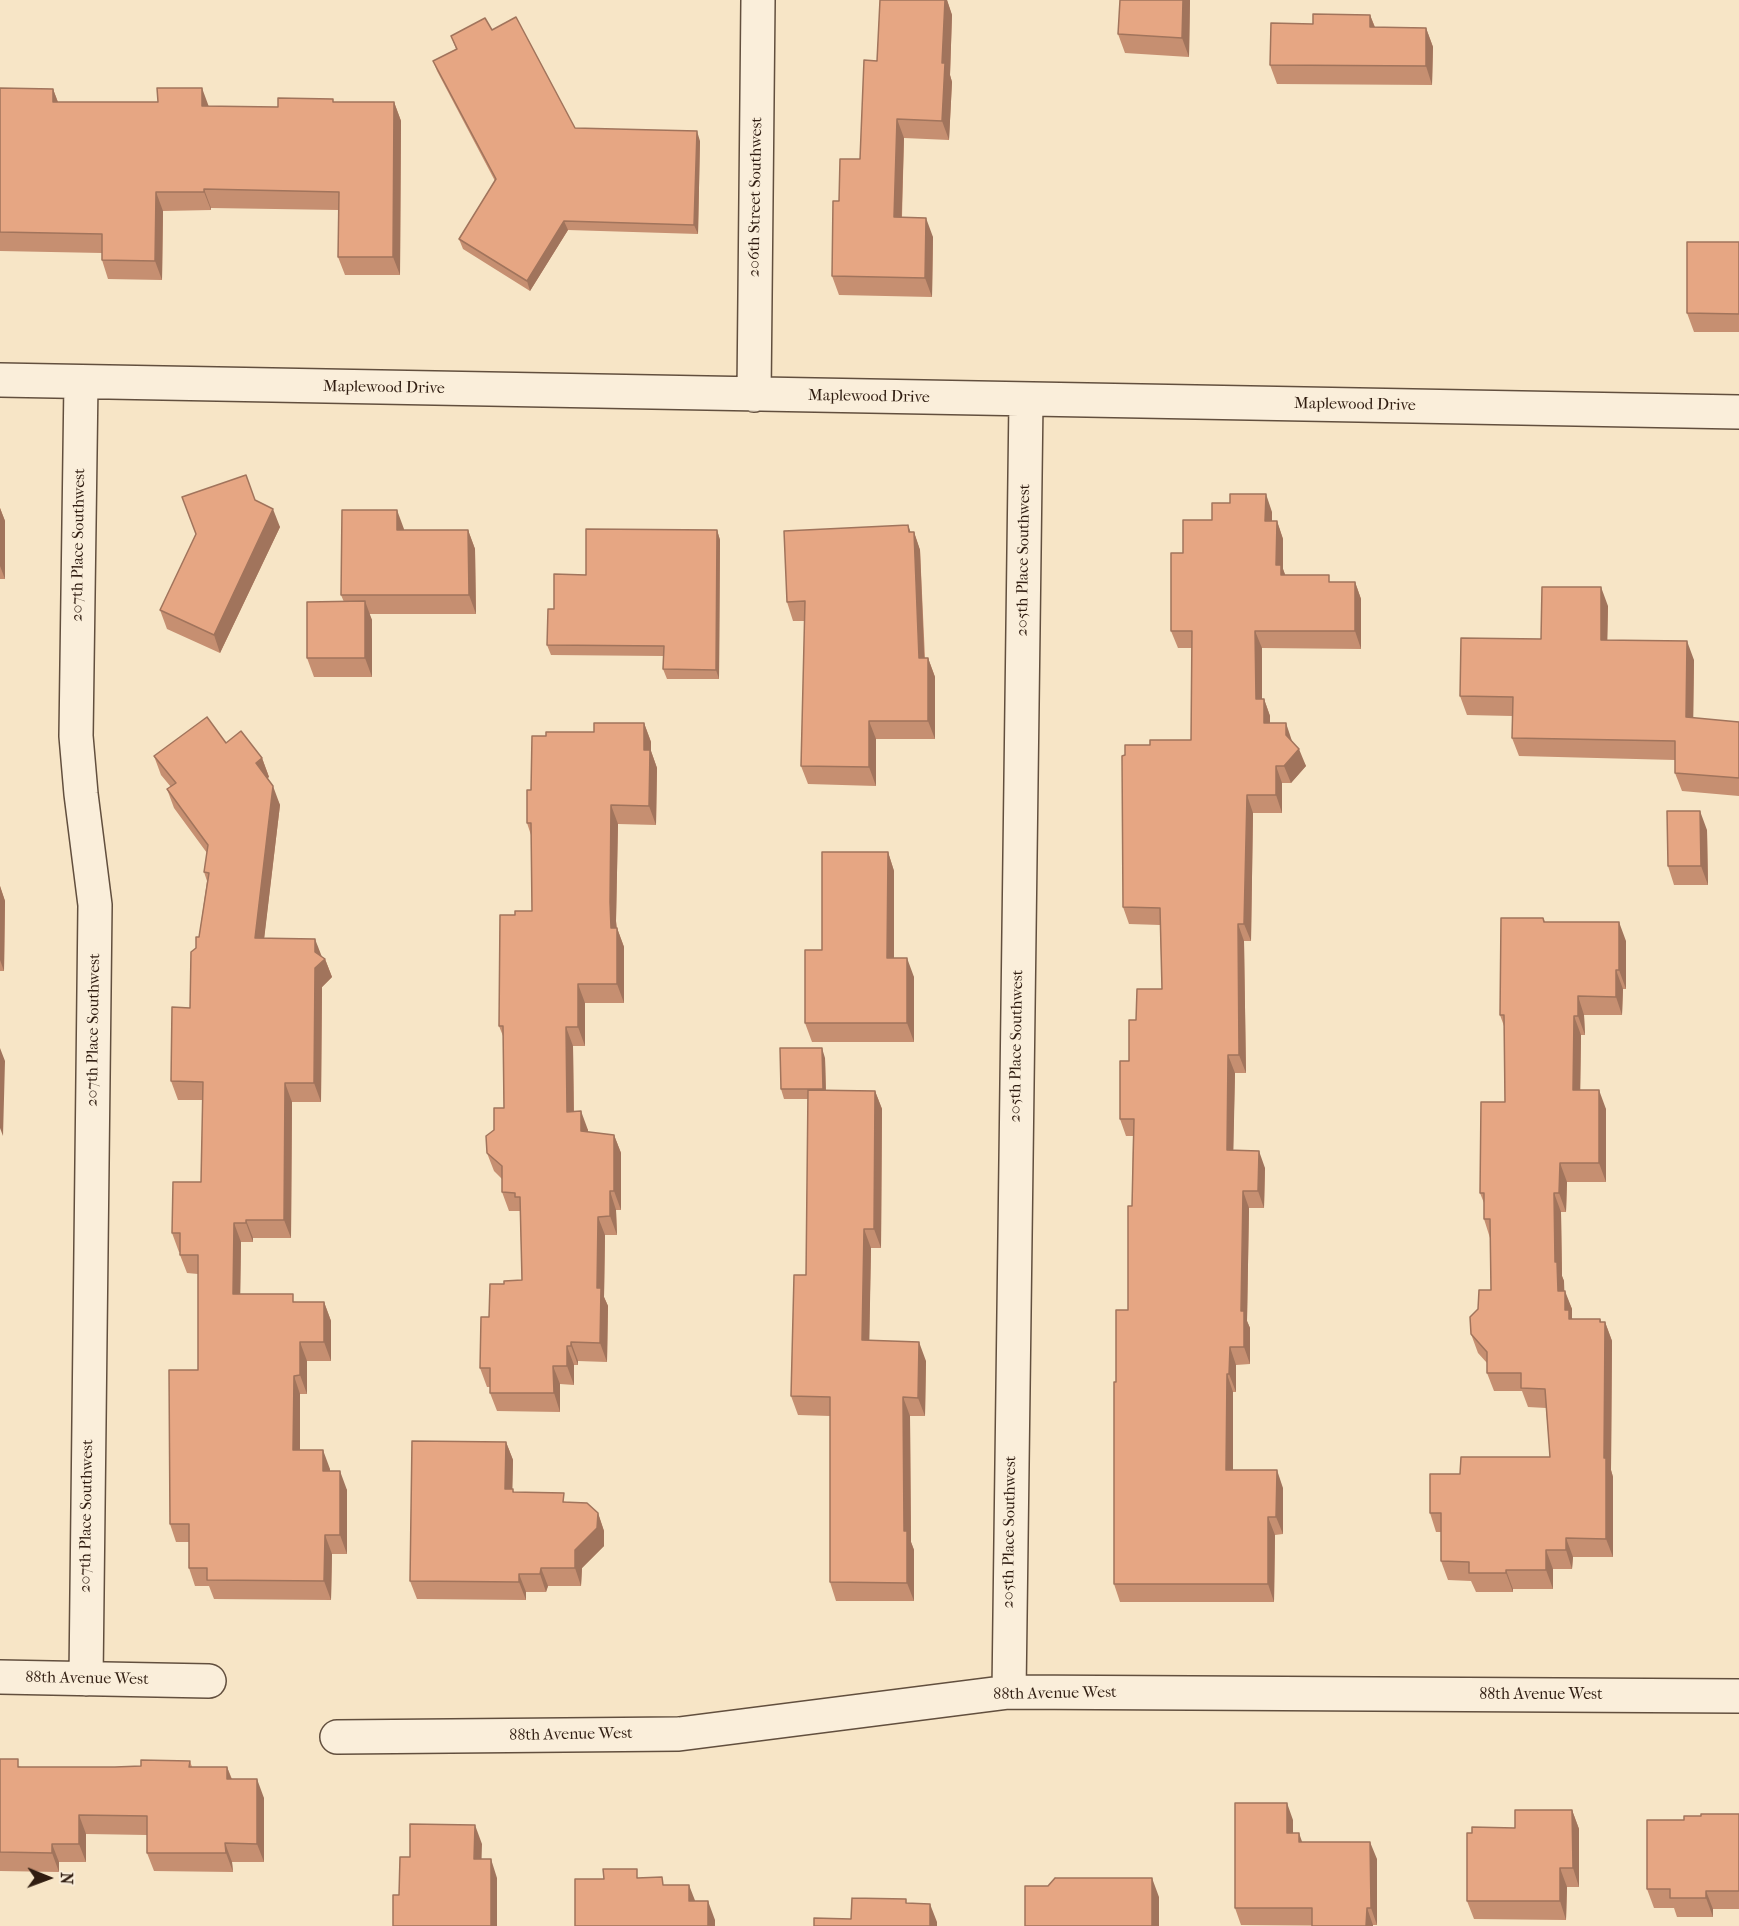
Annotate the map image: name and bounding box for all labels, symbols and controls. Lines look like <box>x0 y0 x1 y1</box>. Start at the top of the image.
street label: 206th Street Southwest <box>745 117 767 277</box>
street label: Maplewood Drive <box>323 377 445 399</box>
street label: Maplewood Drive <box>808 386 930 408</box>
street label: Maplewood Drive <box>1294 394 1416 416</box>
street label: 207th Place Southwest <box>68 468 90 622</box>
street label: 205th Place Southwest <box>1013 483 1035 637</box>
street label: 207th Place Southwest <box>83 953 105 1107</box>
street label: 205th Place Southwest <box>1006 969 1028 1123</box>
street label: 207th Place Southwest <box>76 1439 98 1593</box>
street label: 205th Place Southwest <box>999 1455 1021 1609</box>
street label: 88th Avenue West <box>25 1668 149 1690</box>
street label: 88th Avenue West <box>993 1683 1117 1705</box>
street label: 88th Avenue West <box>1479 1685 1603 1705</box>
street label: 88th Avenue West <box>509 1724 633 1746</box>
north arrow <box>18 1848 78 1908</box>
text: N <box>57 1872 76 1885</box>

